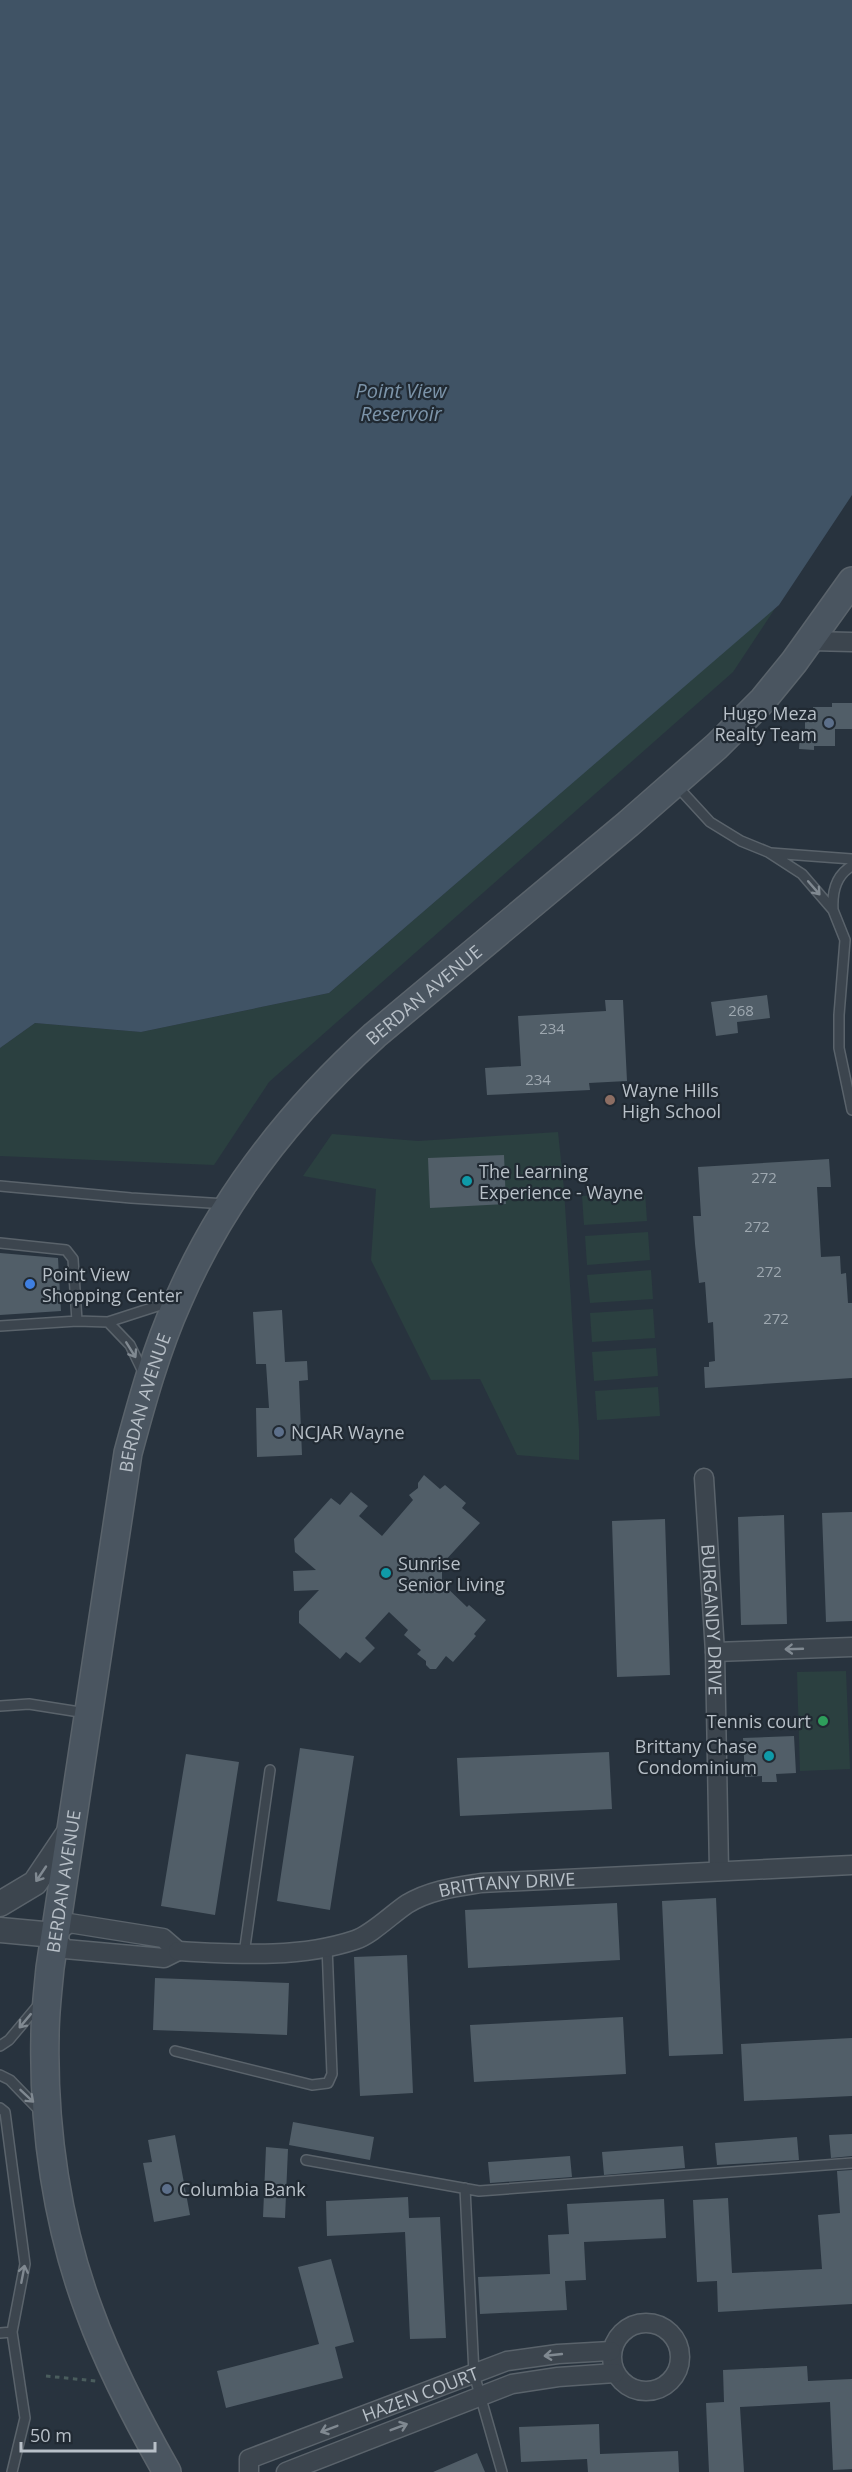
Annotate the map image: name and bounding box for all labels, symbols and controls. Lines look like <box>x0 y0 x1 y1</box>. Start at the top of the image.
water label: Point View Reservoir <box>355 377 448 427</box>
place label: Hugo Meza Realty Team <box>714 701 817 746</box>
marker: Hugo Meza Realty Team <box>822 716 836 730</box>
one-way arrow <box>807 880 821 895</box>
street label: BERDAN AVENUE <box>360 939 487 1050</box>
house number: 268 <box>728 1000 754 1020</box>
house number: 234 <box>539 1018 565 1038</box>
house number: 234 <box>525 1069 551 1089</box>
place label: Wayne Hills High School <box>622 1078 721 1123</box>
marker: Wayne Hills High School <box>603 1093 617 1107</box>
place label: The Learning Experience - Wayne <box>479 1159 643 1204</box>
house number: 272 <box>751 1167 777 1187</box>
marker: The Learning Experience - Wayne <box>460 1174 474 1188</box>
house number: 272 <box>744 1216 770 1236</box>
house number: 272 <box>756 1261 782 1281</box>
place label: Point View Shopping Center <box>42 1262 183 1307</box>
marker: Point View Shopping Center <box>23 1277 37 1291</box>
house number: 272 <box>763 1308 789 1328</box>
street label: BERDAN AVENUE <box>113 1329 176 1474</box>
one-way arrow <box>124 1341 137 1358</box>
place label: NCJAR Wayne <box>291 1420 405 1444</box>
marker: NCJAR Wayne <box>272 1425 286 1439</box>
street label: BURGANDY DRIVE <box>696 1543 728 1696</box>
place label: Sunrise Senior Living <box>398 1551 505 1596</box>
marker: Sunrise Senior Living <box>379 1566 393 1580</box>
one-way arrow <box>784 1644 804 1655</box>
place label: Tennis court <box>707 1709 811 1733</box>
marker: Tennis court <box>816 1714 830 1728</box>
place label: Brittany Chase Condominium <box>635 1734 757 1779</box>
marker: Brittany Chase Condominium <box>762 1749 776 1763</box>
street label: BERDAN AVENUE <box>40 1808 86 1954</box>
one-way arrow <box>35 1865 47 1882</box>
street label: BRITTANY DRIVE <box>436 1866 576 1902</box>
one-way arrow <box>18 2013 32 2028</box>
one-way arrow <box>19 2088 34 2102</box>
place label: Columbia Bank <box>179 2177 306 2201</box>
marker: Columbia Bank <box>160 2182 174 2196</box>
one-way arrow <box>18 2265 29 2285</box>
one-way arrow <box>544 2350 563 2361</box>
street label: HAZEN COURT <box>358 2361 482 2427</box>
scale bar <box>21 2415 154 2453</box>
one-way arrow <box>389 2421 408 2432</box>
text: 50 m <box>30 2423 72 2447</box>
one-way arrow <box>320 2424 339 2435</box>

